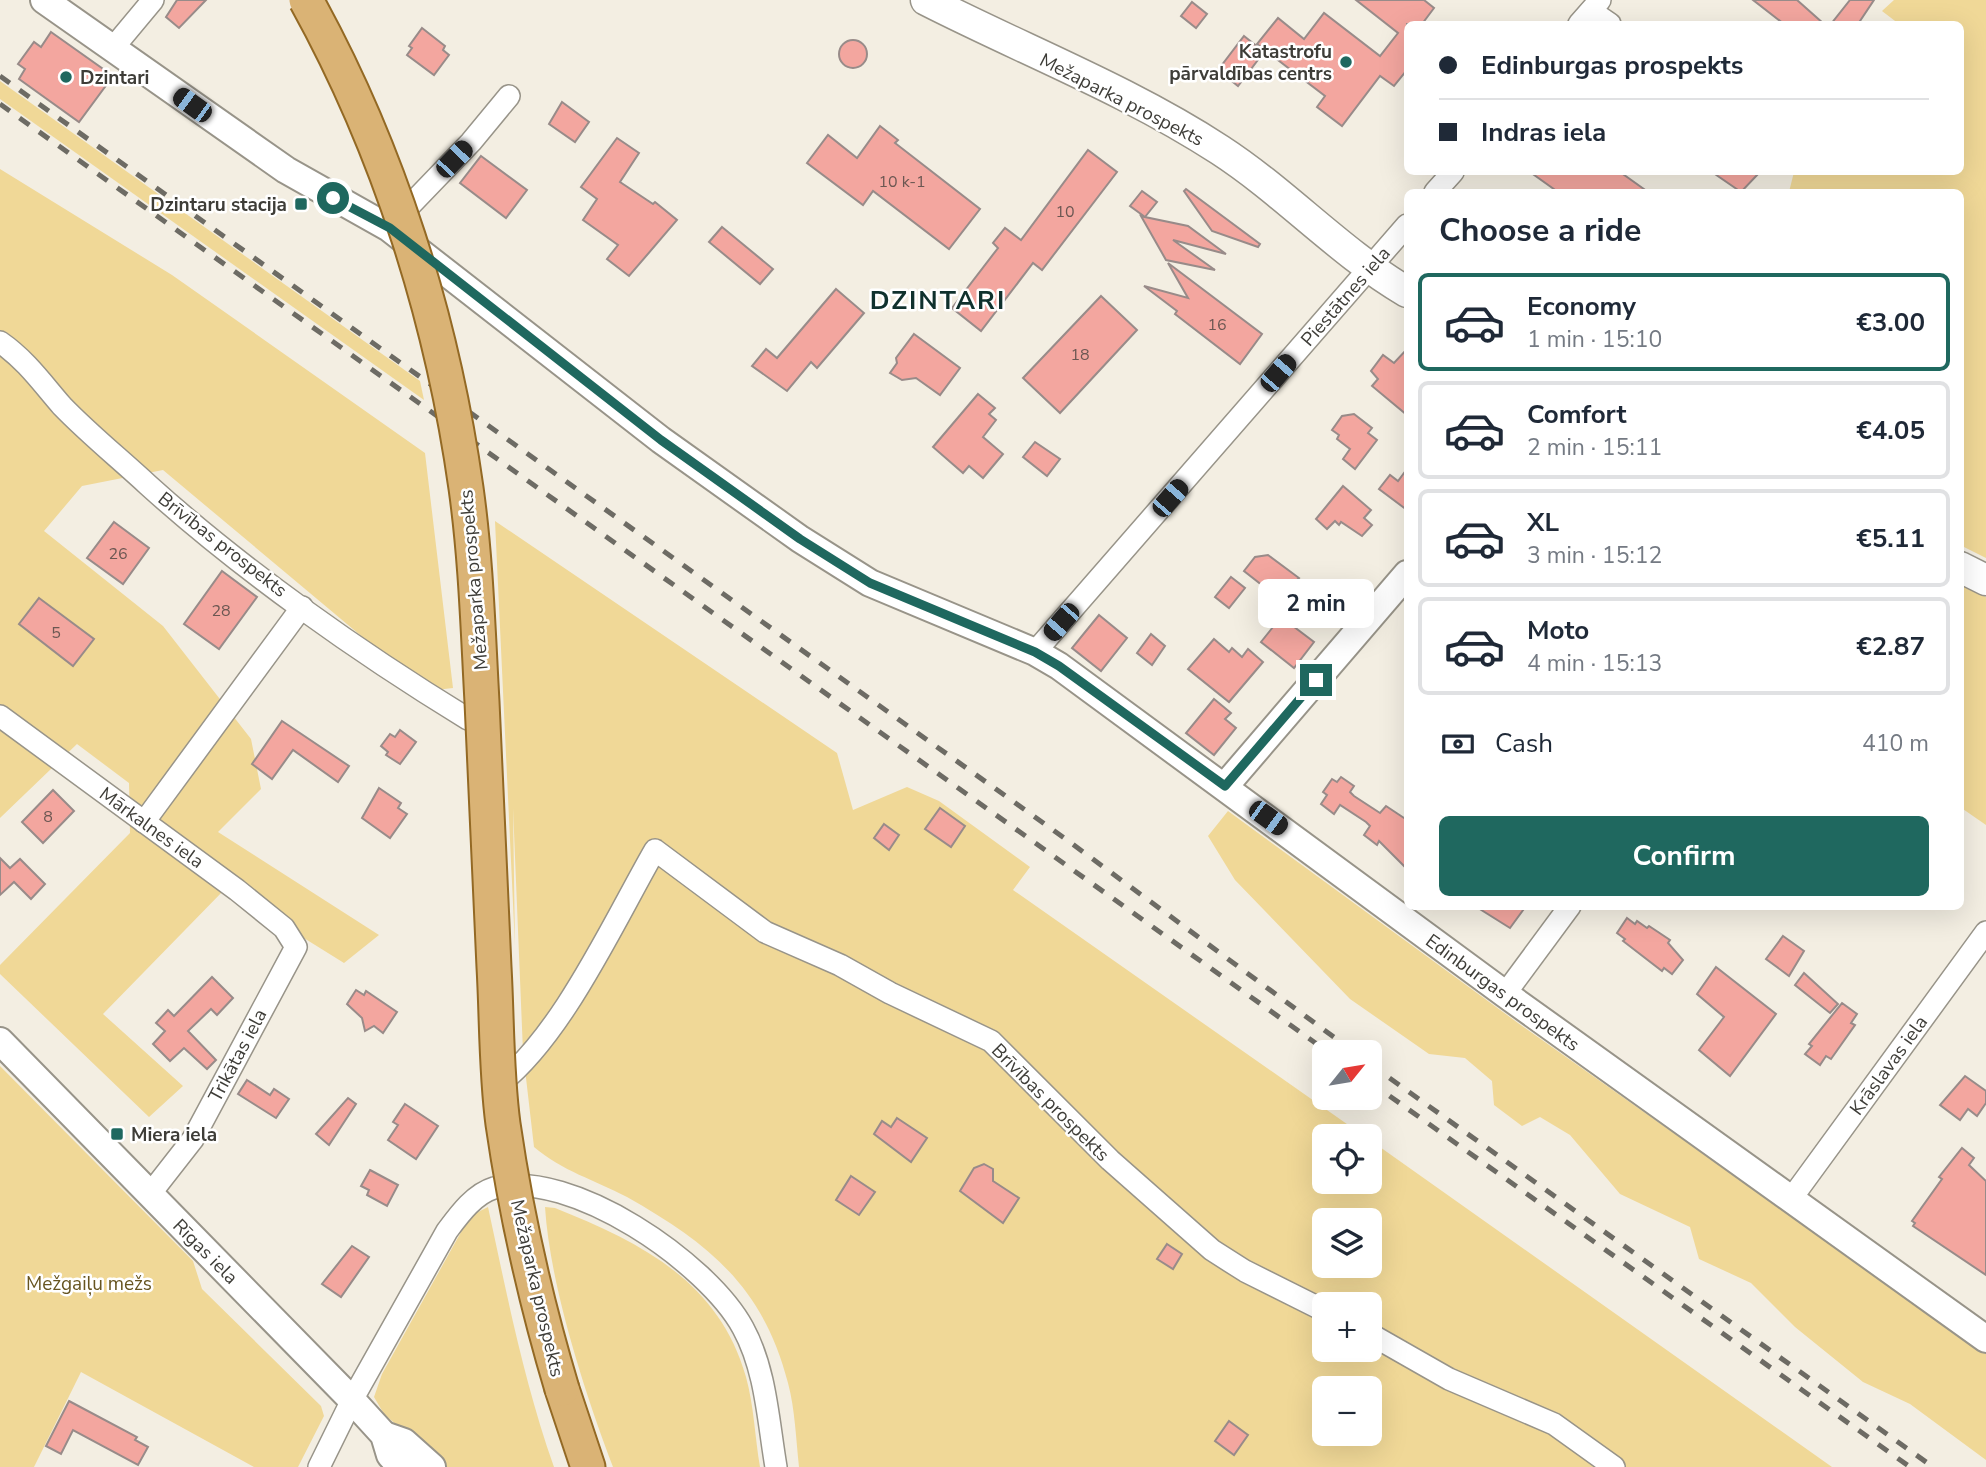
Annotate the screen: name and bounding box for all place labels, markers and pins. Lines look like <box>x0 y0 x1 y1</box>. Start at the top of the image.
place label: Katastrofu pārvaldības centrs <box>1169 39 1332 87</box>
marker: Katastrofu pārvaldības centrs <box>1338 54 1354 70</box>
place label: Dzintari <box>80 65 149 91</box>
marker: Dzintari <box>58 69 74 85</box>
place label: Dzintaru stacija <box>150 192 287 218</box>
marker: Dzintaru stacija <box>293 196 309 212</box>
place label: Miera iela <box>131 1122 217 1148</box>
marker: Miera iela <box>109 1126 125 1142</box>

